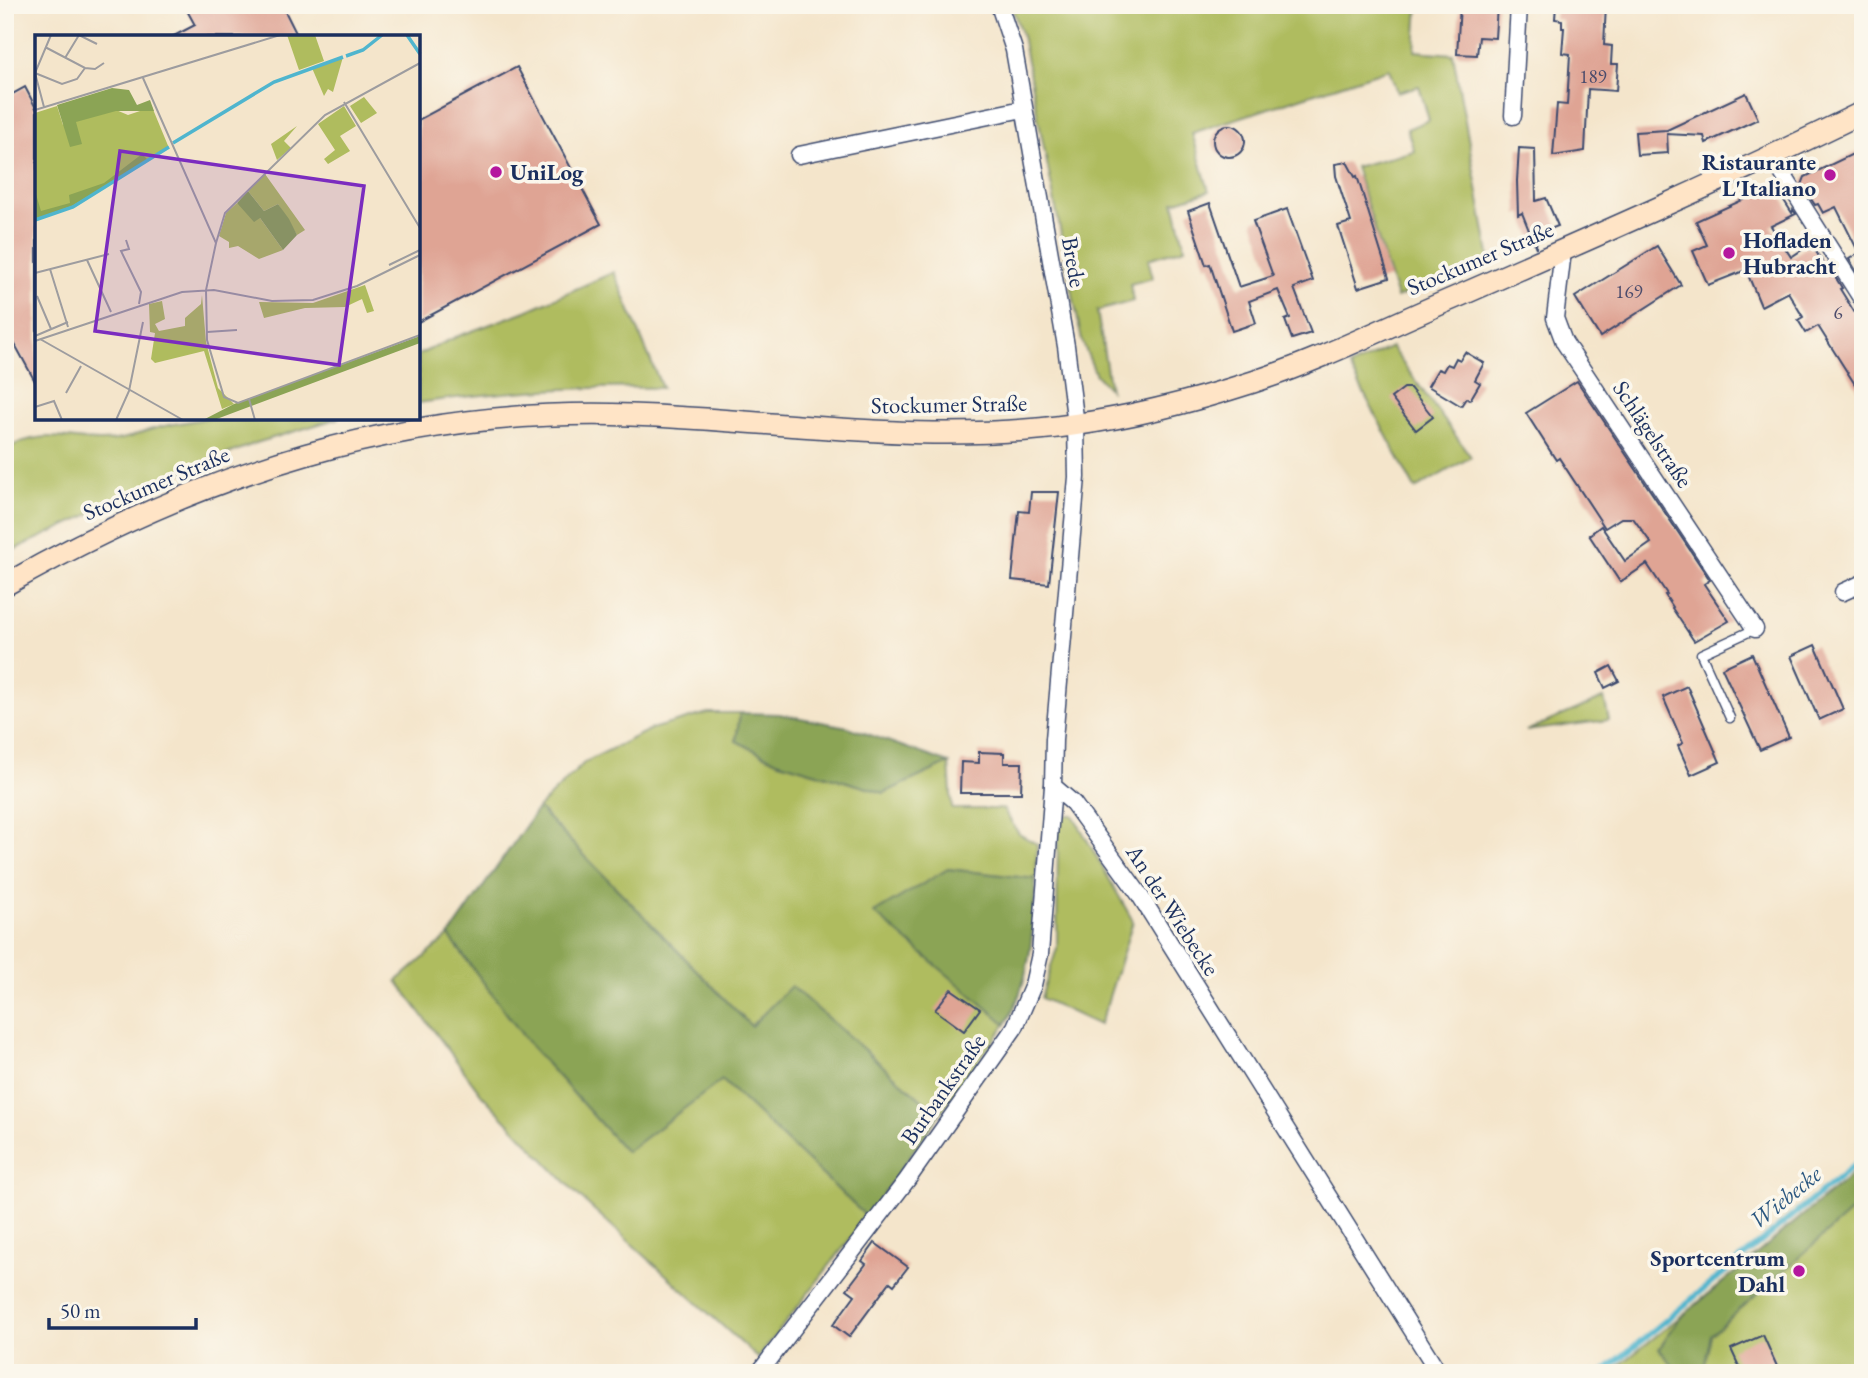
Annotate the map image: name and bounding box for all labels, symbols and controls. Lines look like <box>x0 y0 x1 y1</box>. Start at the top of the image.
inset map <box>35 35 420 420</box>
house number: 189 <box>1579 64 1607 89</box>
place label: Ristaurante L'Italiano <box>1702 147 1816 203</box>
place label: UniLog <box>510 157 584 187</box>
marker: UniLog <box>488 164 504 180</box>
marker: Ristaurante L'Italiano <box>1822 167 1838 183</box>
street label: Stockumer Straße <box>1402 214 1558 302</box>
place label: Hofladen Hubracht <box>1743 225 1837 281</box>
street label: Brede <box>1055 235 1093 290</box>
marker: Hofladen Hubracht <box>1721 245 1737 261</box>
house number: 169 <box>1615 279 1643 304</box>
house number: 6 <box>1833 300 1843 325</box>
street label: Schlägelstraße <box>1606 375 1700 493</box>
street label: Stockumer Straße <box>871 388 1027 420</box>
street label: Stockumer Straße <box>78 439 234 527</box>
street label: An der Wiebecke <box>1119 838 1227 981</box>
street label: Burbankstraße <box>894 1028 992 1150</box>
water label: Wiebecke <box>1743 1158 1828 1236</box>
place label: Sportcentrum Dahl <box>1650 1243 1785 1299</box>
marker: Sportcentrum Dahl <box>1791 1263 1807 1279</box>
scale bar <box>49 1287 196 1331</box>
text: 50 m <box>60 1297 101 1324</box>

